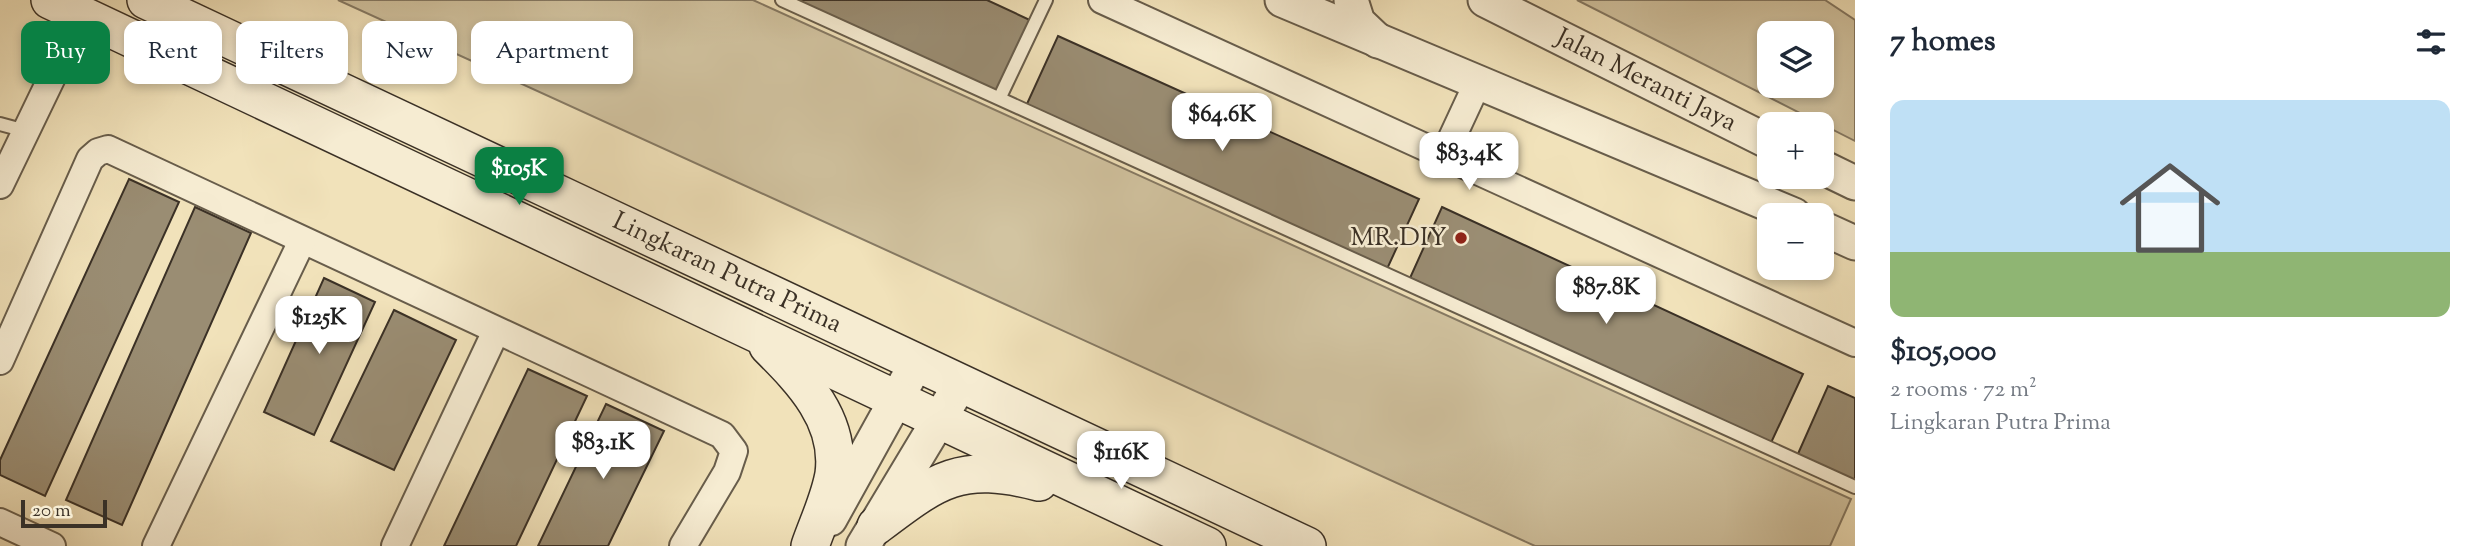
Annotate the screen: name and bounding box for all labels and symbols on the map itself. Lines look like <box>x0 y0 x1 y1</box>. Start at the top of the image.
street label: Jalan Meranti Jaya <box>1547 19 1743 141</box>
pin: $64.6K <box>1165 94 1279 153</box>
pin: $83.4K <box>1412 132 1526 192</box>
pin: $105K <box>470 148 568 207</box>
street label: Lingkaran Putra Prima <box>606 203 848 343</box>
place label: MR.DIY <box>1350 220 1447 257</box>
marker: MR.DIY <box>1453 230 1469 246</box>
pin: $87.8K <box>1549 266 1663 326</box>
pin: $125K <box>270 296 368 356</box>
pin: $83.1K <box>546 421 660 481</box>
pin: $116K <box>1072 432 1170 491</box>
scale bar <box>21 497 107 529</box>

